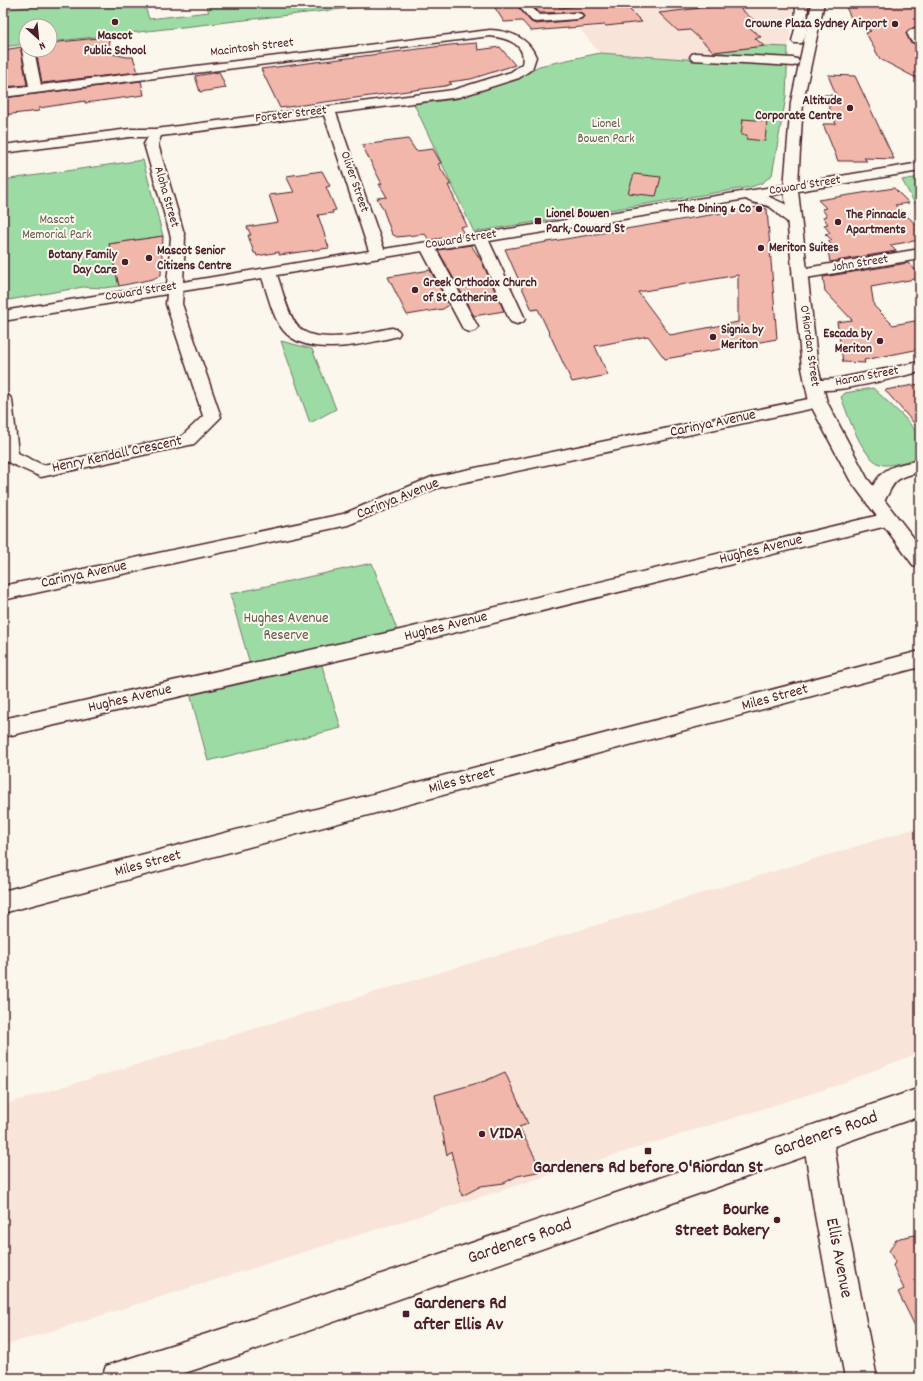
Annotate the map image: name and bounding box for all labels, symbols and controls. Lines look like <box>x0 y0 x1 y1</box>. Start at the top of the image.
place label: Crowne Plaza Sydney Airport <box>745 15 887 34</box>
marker: Mascot Public School <box>110 17 120 27</box>
north arrow <box>18 18 58 58</box>
marker: Crowne Plaza Sydney Airport <box>890 19 900 29</box>
place label: Mascot Public School <box>84 27 147 61</box>
street label: Macintosh Street <box>209 33 295 63</box>
text: N <box>35 37 48 54</box>
place label: Altitude Corporate Centre <box>755 92 842 126</box>
street label: Forster Street <box>254 101 328 129</box>
marker: Altitude Corporate Centre <box>845 103 855 113</box>
park label: Lionel Bowen Park <box>577 115 635 149</box>
street label: Oliver Street <box>335 149 373 215</box>
street label: Aloha Street <box>148 164 184 230</box>
street label: Coward Street <box>768 171 842 201</box>
place label: The Dining & Co <box>678 200 751 219</box>
marker: The Dining & Co <box>754 204 764 214</box>
place label: Lionel Bowen Park, Coward St <box>546 205 625 239</box>
place label: The Pinnacle Apartments <box>846 206 907 240</box>
park label: Mascot Memorial Park <box>22 211 92 245</box>
marker: Lionel Bowen Park, Coward St <box>533 216 543 226</box>
marker: The Pinnacle Apartments <box>833 217 843 227</box>
street label: Coward Street <box>424 225 498 255</box>
place label: Meriton Suites <box>769 239 839 258</box>
place label: Mascot Senior Citizens Centre <box>157 242 232 276</box>
marker: Meriton Suites <box>756 243 766 253</box>
place label: Botany Family Day Care <box>48 246 118 280</box>
street label: John Street <box>830 250 890 278</box>
marker: Mascot Senior Citizens Centre <box>144 253 154 263</box>
marker: Botany Family Day Care <box>120 257 130 267</box>
place label: Greek Orthodox Church of St Catherine <box>423 274 537 308</box>
street label: Coward Street <box>104 277 178 307</box>
marker: Greek Orthodox Church of St Catherine <box>410 285 420 295</box>
street label: O'Riordan Street <box>794 304 824 388</box>
place label: Signia by Meriton <box>721 321 764 355</box>
place label: Escada by Meriton <box>823 325 873 359</box>
marker: Signia by Meriton <box>708 332 718 342</box>
marker: Escada by Meriton <box>875 336 885 346</box>
street label: Haran Street <box>834 362 901 392</box>
street label: Carinya Avenue <box>668 404 758 444</box>
street label: Henry Kendall Crescent <box>50 430 184 480</box>
street label: Carinya Avenue <box>353 472 443 526</box>
street label: Hughes Avenue <box>717 529 805 571</box>
street label: Carinya Avenue <box>39 555 129 595</box>
street label: Hughes Avenue <box>402 606 490 648</box>
park label: Hughes Avenue Reserve <box>244 608 329 647</box>
street label: Miles Street <box>739 678 811 717</box>
street label: Hughes Avenue <box>86 679 174 719</box>
street label: Miles Street <box>426 761 498 800</box>
street label: Miles Street <box>112 844 184 883</box>
street label: Gardeners Road <box>770 1105 882 1165</box>
place label: VIDA <box>490 1122 524 1147</box>
marker: VIDA <box>477 1129 487 1139</box>
marker: Gardeners Rd before O'Riordan St <box>643 1146 653 1156</box>
place label: Gardeners Rd before O'Riordan St <box>533 1156 763 1181</box>
place label: Bourke Street Bakery <box>675 1198 770 1244</box>
street label: Gardeners Road <box>464 1212 576 1272</box>
marker: Bourke Street Bakery <box>772 1215 782 1225</box>
street label: Ellis Avenue <box>818 1216 858 1300</box>
place label: Gardeners Rd after Ellis Av <box>414 1292 506 1338</box>
marker: Gardeners Rd after Ellis Av <box>401 1309 411 1319</box>

